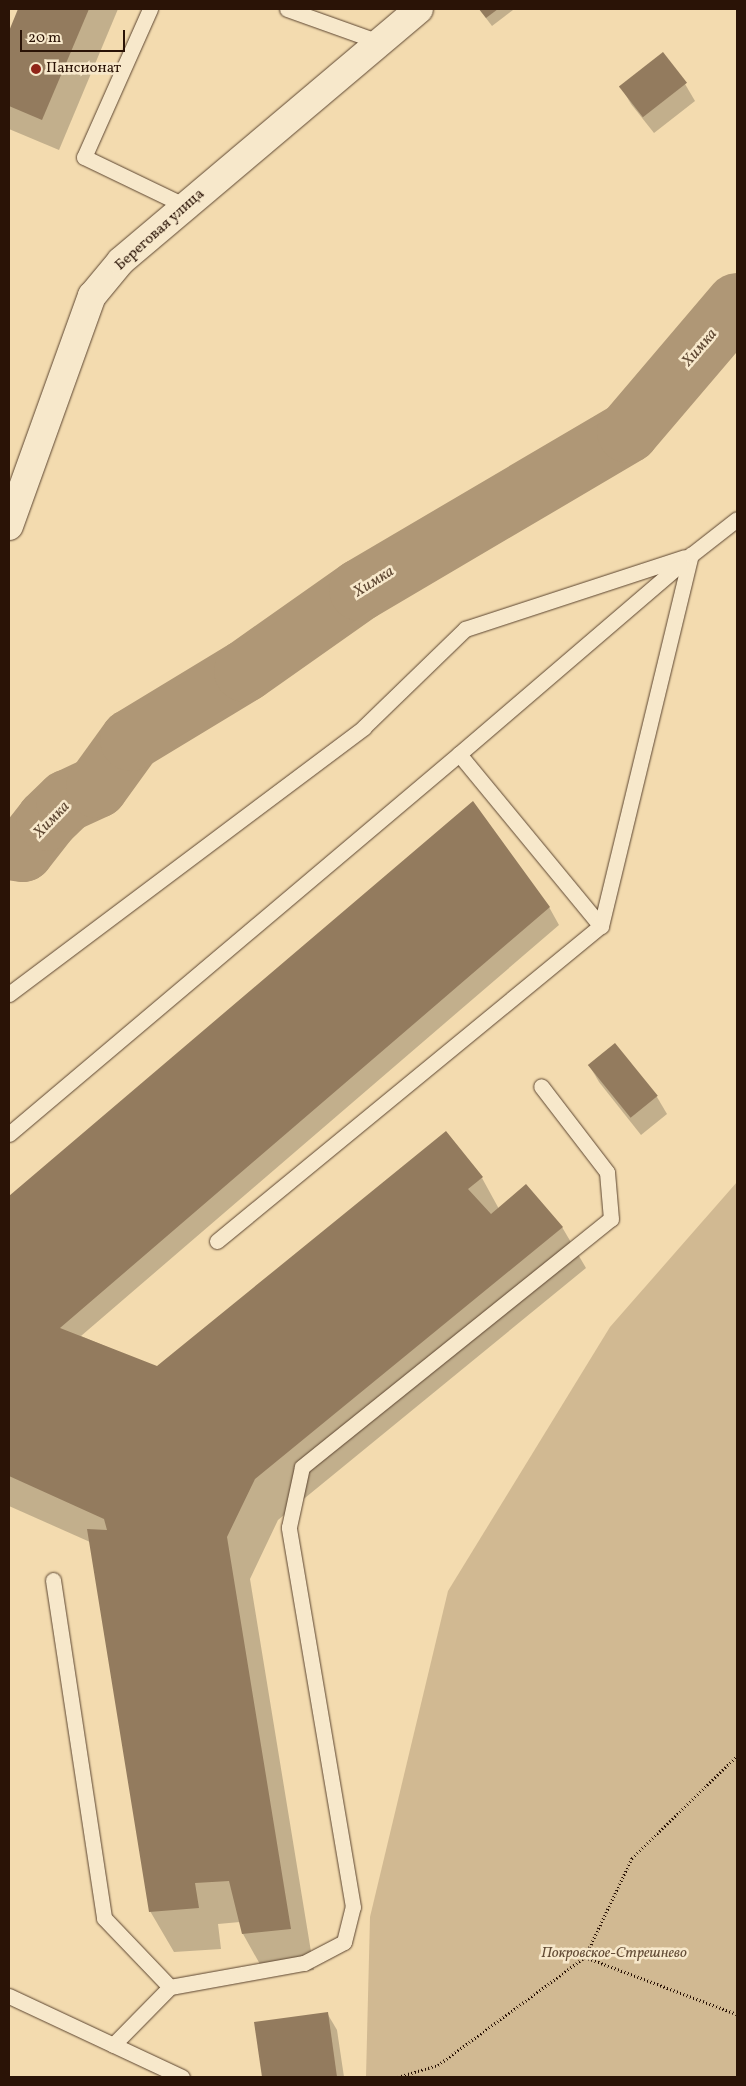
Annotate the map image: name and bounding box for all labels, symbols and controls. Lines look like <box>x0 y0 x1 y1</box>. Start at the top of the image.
scale bar <box>22 20 128 52</box>
text: 20 m <box>28 28 61 49</box>
place label: Пансионат <box>46 60 121 78</box>
marker: Пансионат <box>30 63 42 75</box>
street label: Береговая улица <box>112 185 208 275</box>
water label: Химка <box>678 325 722 371</box>
water label: Химка <box>350 562 398 602</box>
water label: Химка <box>30 798 74 842</box>
park label: Покровское-Стрешнево <box>541 1945 687 1963</box>

